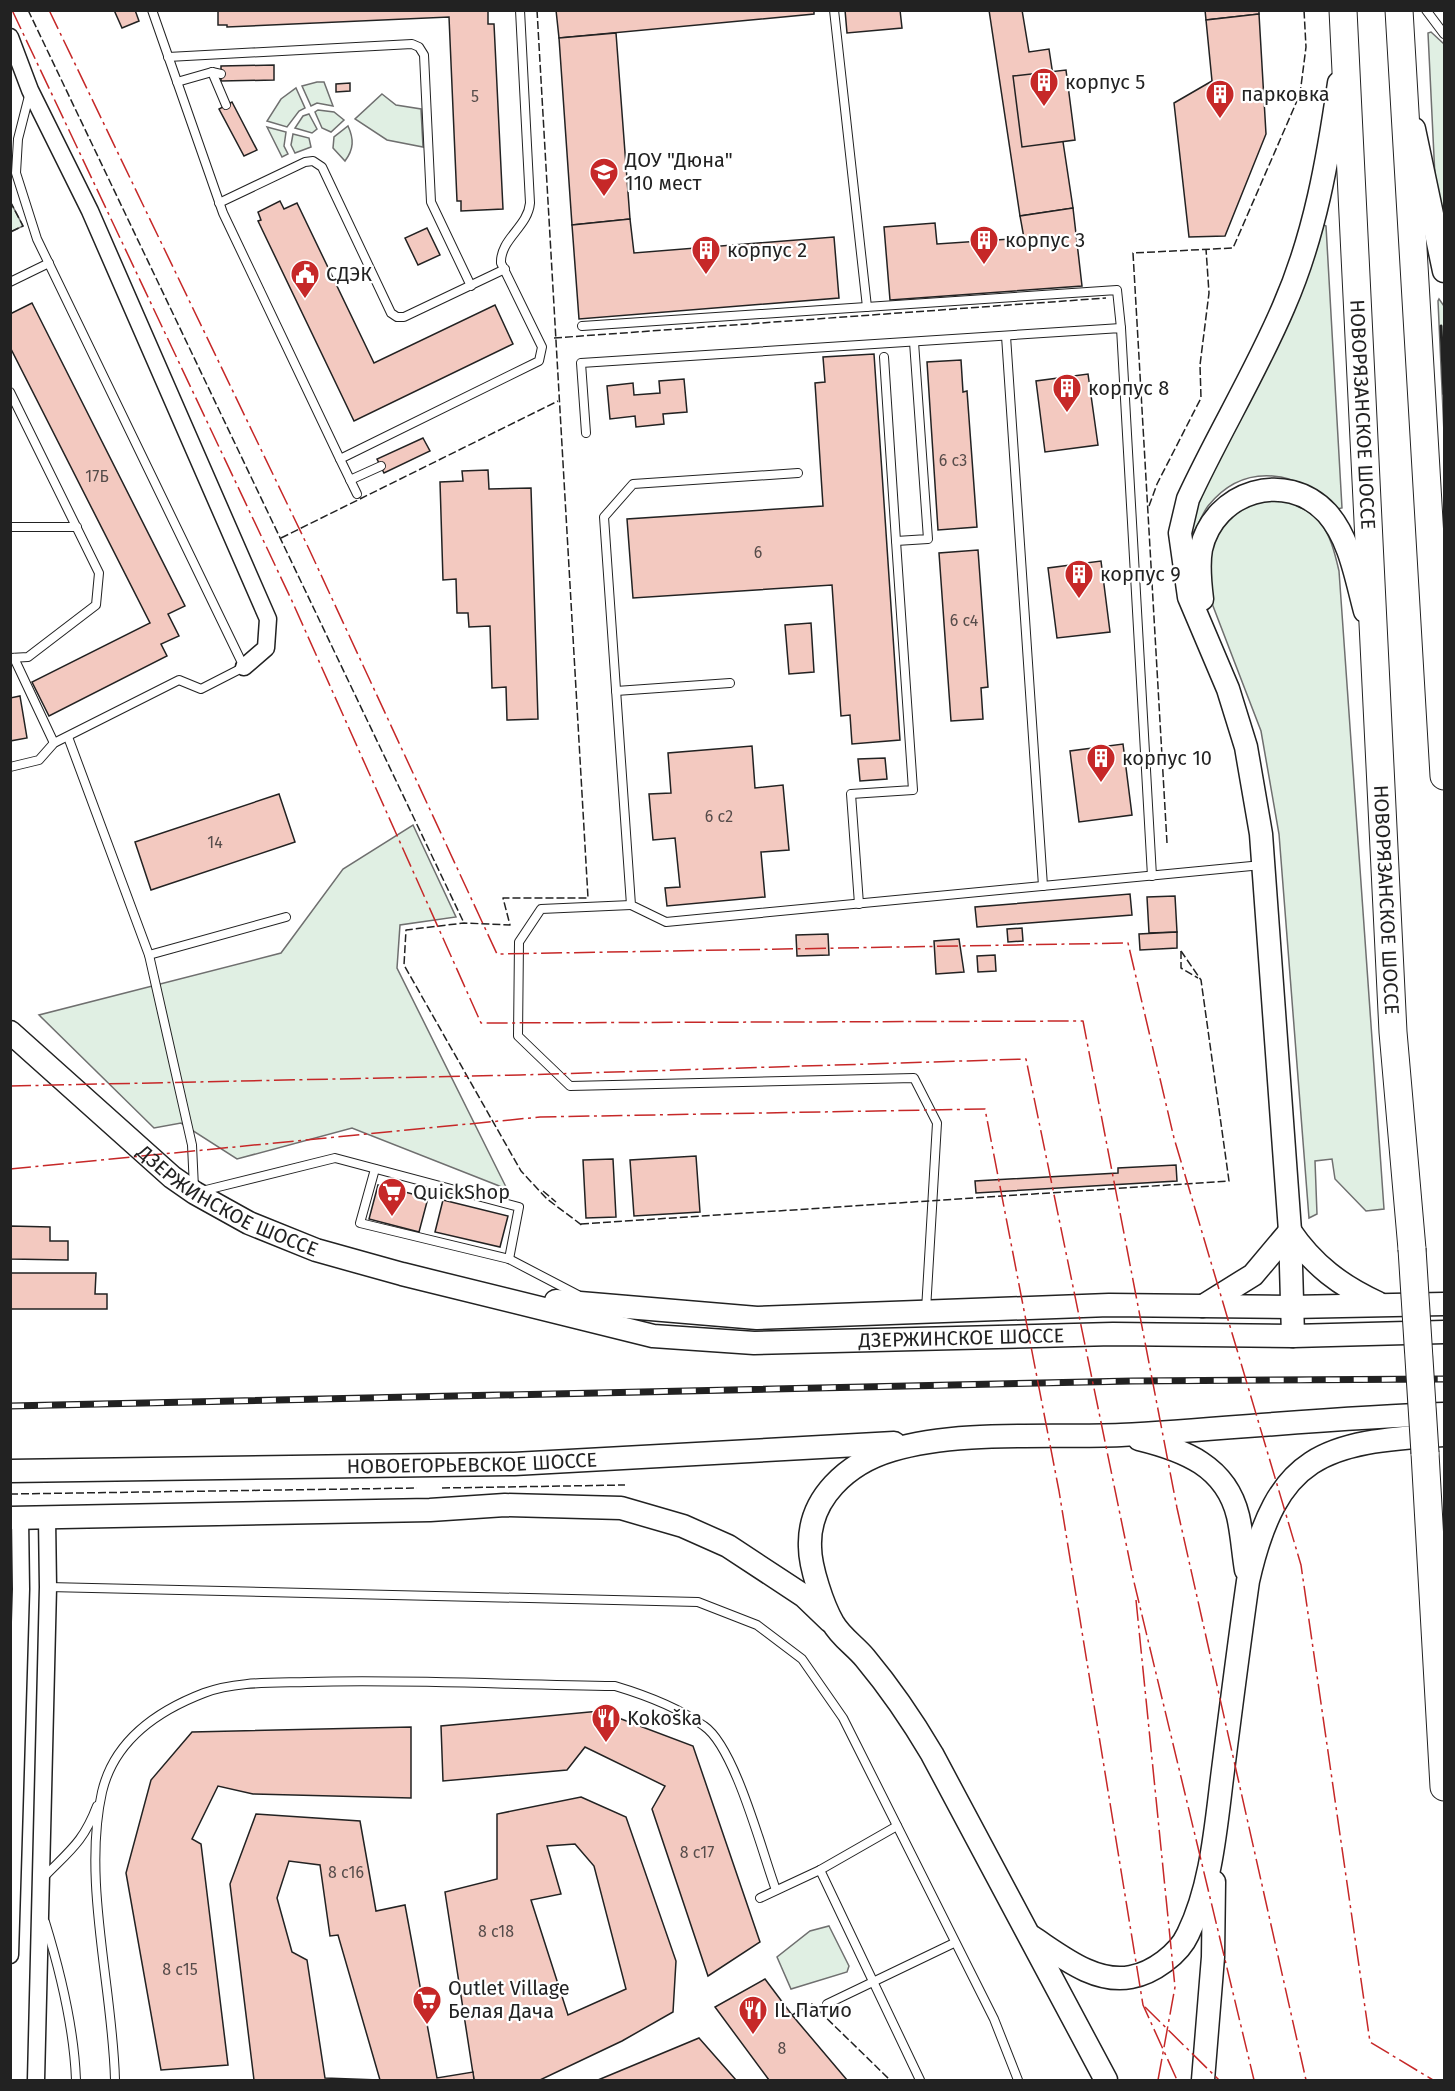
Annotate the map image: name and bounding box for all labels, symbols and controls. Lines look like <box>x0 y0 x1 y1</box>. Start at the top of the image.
building icon: корпус 5 <box>1028 66 1060 108</box>
place label: корпус 5 <box>1065 70 1145 94</box>
building icon: парковка <box>1204 78 1236 120</box>
place label: парковка <box>1241 82 1330 106</box>
house number: 5 <box>471 87 479 106</box>
place label: ДОУ "Дюна" 110 мест <box>624 148 733 195</box>
school or university icon: ДОУ "Дюна" 110 мест <box>588 156 620 198</box>
building icon: корпус 3 <box>968 224 1000 266</box>
place label: корпус 3 <box>1005 228 1085 252</box>
building icon: корпус 2 <box>690 234 722 276</box>
place label: корпус 2 <box>727 238 807 262</box>
public building icon: СДЭК <box>289 258 321 300</box>
place label: СДЭК <box>326 262 372 286</box>
street label: НОВОРЯЗАНСКОЕ ШОССЕ <box>1345 299 1380 530</box>
building icon: корпус 8 <box>1051 372 1083 414</box>
place label: корпус 8 <box>1088 376 1169 400</box>
house number: 6 с3 <box>939 451 967 470</box>
house number: 17Б <box>85 467 109 486</box>
house number: 6 <box>754 543 762 562</box>
building icon: корпус 9 <box>1063 558 1095 600</box>
place label: корпус 9 <box>1100 562 1181 586</box>
house number: 6 с4 <box>950 611 979 630</box>
building icon: корпус 10 <box>1085 742 1117 784</box>
place label: корпус 10 <box>1122 746 1212 770</box>
street label: НОВОРЯЗАНСКОЕ ШОССЕ <box>1369 784 1404 1016</box>
house number: 6 с2 <box>705 807 733 826</box>
house number: 14 <box>207 833 223 852</box>
street label: ДЗЕРЖИНСКОЕ ШОССЕ <box>132 1139 322 1262</box>
supermarket icon: QuickShop <box>376 1176 408 1218</box>
place label: QuickShop <box>413 1180 510 1204</box>
street label: ДЗЕРЖИНСКОЕ ШОССЕ <box>857 1323 1065 1352</box>
street label: НОВОЕГОРЬЕВСКОЕ ШОССЕ <box>347 1447 598 1478</box>
restaurant icon: Kokoška <box>590 1702 622 1744</box>
place label: Kokoška <box>627 1706 702 1730</box>
house number: 8 с17 <box>680 1843 714 1862</box>
house number: 8 с16 <box>328 1863 364 1882</box>
house number: 8 с18 <box>478 1922 514 1941</box>
house number: 8 с15 <box>162 1960 198 1979</box>
place label: Outlet Village Белая Дача <box>448 1976 570 2023</box>
supermarket icon: Outlet Village Белая Дача <box>411 1984 443 2026</box>
restaurant icon: IL Патио <box>737 1994 769 2036</box>
place label: IL Патио <box>774 1998 852 2022</box>
house number: 8 <box>778 2039 787 2058</box>

